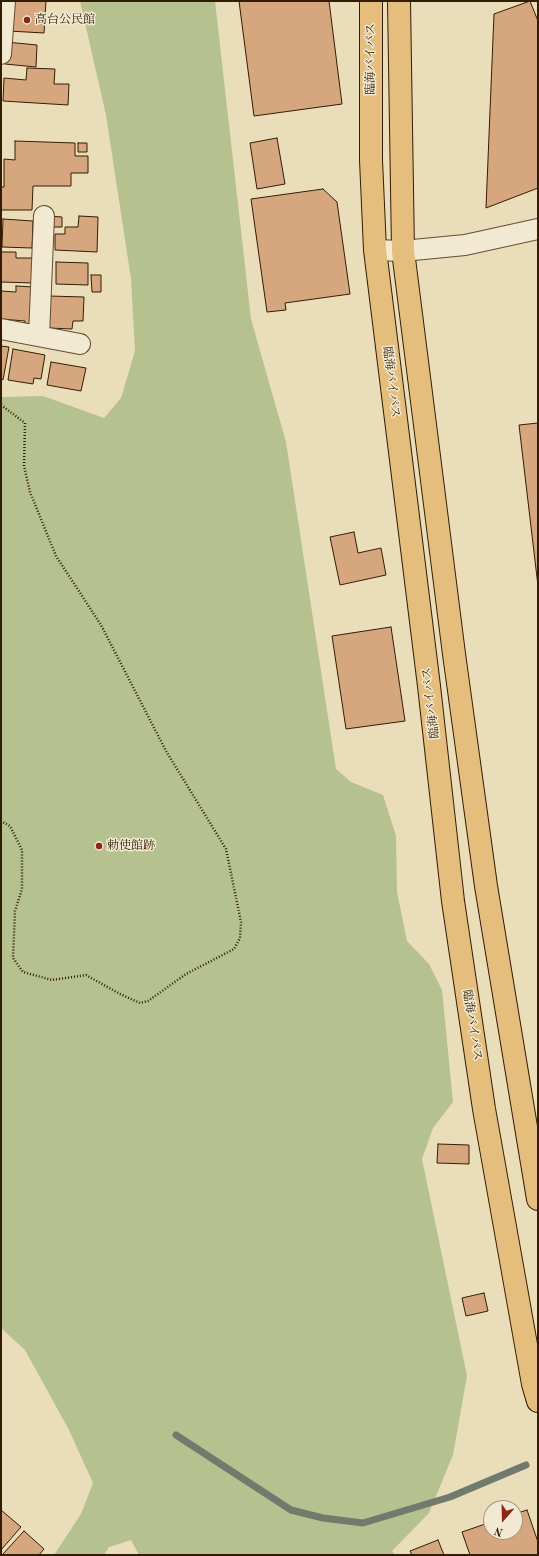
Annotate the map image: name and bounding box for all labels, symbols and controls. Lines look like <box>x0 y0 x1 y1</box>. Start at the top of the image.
place label: 高台公民館 <box>35 13 95 27</box>
marker: 高台公民館 <box>22 15 32 25</box>
street label: 臨海バイパス <box>364 23 378 95</box>
street label: 臨海バイパス <box>379 345 403 419</box>
street label: 臨海バイパス <box>419 666 443 740</box>
place label: 勅使館跡 <box>107 839 155 853</box>
marker: 勅使館跡 <box>94 841 104 851</box>
street label: 臨海バイパス <box>459 988 485 1062</box>
north arrow <box>483 1500 523 1540</box>
text: N <box>493 1524 505 1537</box>

